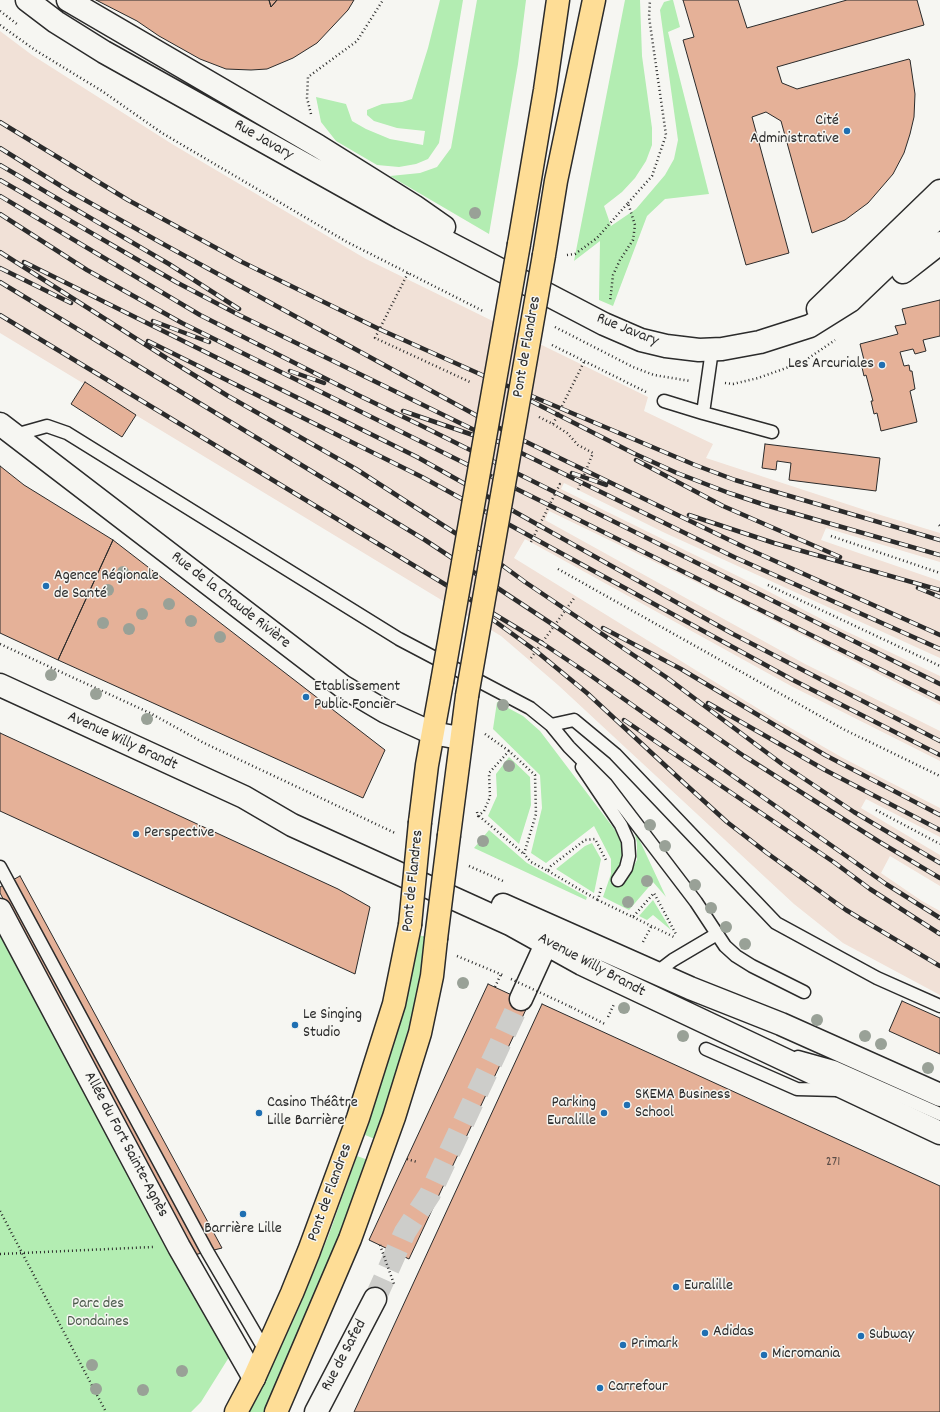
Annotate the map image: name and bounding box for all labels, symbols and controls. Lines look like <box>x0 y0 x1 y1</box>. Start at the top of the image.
place label: Cité Administrative <box>750 112 839 150</box>
street label: Rue Javary <box>230 116 296 166</box>
marker: Cité Administrative <box>842 126 852 136</box>
street label: Pont de Flandres <box>510 295 546 399</box>
street label: Rue Javary <box>593 310 661 352</box>
place label: Les Arcuriales <box>788 355 874 375</box>
marker: Les Arcuriales <box>877 360 887 370</box>
street label: Rue de la Chaude Rivière <box>166 548 294 654</box>
place label: Agence Régionale de Santé <box>54 567 159 605</box>
marker: Agence Régionale de Santé <box>41 581 51 591</box>
place label: Etablissement Public Foncier <box>314 678 400 716</box>
marker: Etablissement Public Foncier <box>301 692 311 702</box>
street label: Avenue Willy Brandt <box>64 708 180 776</box>
place label: Perspective <box>144 824 214 844</box>
marker: Perspective <box>131 829 141 839</box>
street label: Pont de Flandres <box>399 829 429 933</box>
street label: Avenue Willy Brandt <box>534 930 648 1002</box>
place label: Le Singing Studio <box>303 1006 362 1044</box>
marker: Le Singing Studio <box>290 1020 300 1030</box>
street label: Allée du Fort Sainte-Agnès <box>79 1069 171 1221</box>
place label: SKEMA Business School <box>635 1086 731 1124</box>
place label: Casino Théâtre Lille Barrière <box>267 1094 358 1132</box>
place label: Parking Euralille <box>547 1094 596 1132</box>
marker: SKEMA Business School <box>622 1100 632 1110</box>
marker: Casino Théâtre Lille Barrière <box>254 1108 264 1118</box>
marker: Parking Euralille <box>599 1108 609 1118</box>
street label: Pont de Flandres <box>304 1142 358 1244</box>
house number: 271 <box>826 1155 840 1171</box>
marker: Barrière Lille <box>238 1209 248 1219</box>
place label: Barrière Lille <box>204 1220 282 1240</box>
place label: Euralille <box>684 1277 733 1297</box>
marker: Euralille <box>671 1282 681 1292</box>
park label: Parc des Dondaines <box>67 1295 129 1333</box>
street label: Rue de Safed <box>318 1317 372 1395</box>
place label: Adidas <box>713 1323 754 1343</box>
place label: Subway <box>869 1326 914 1346</box>
marker: Adidas <box>700 1328 710 1338</box>
marker: Subway <box>856 1331 866 1341</box>
place label: Primark <box>631 1335 678 1355</box>
marker: Primark <box>618 1340 628 1350</box>
place label: Micromania <box>772 1345 840 1365</box>
marker: Micromania <box>759 1350 769 1360</box>
place label: Carrefour <box>608 1378 668 1398</box>
marker: Carrefour <box>595 1383 605 1393</box>

